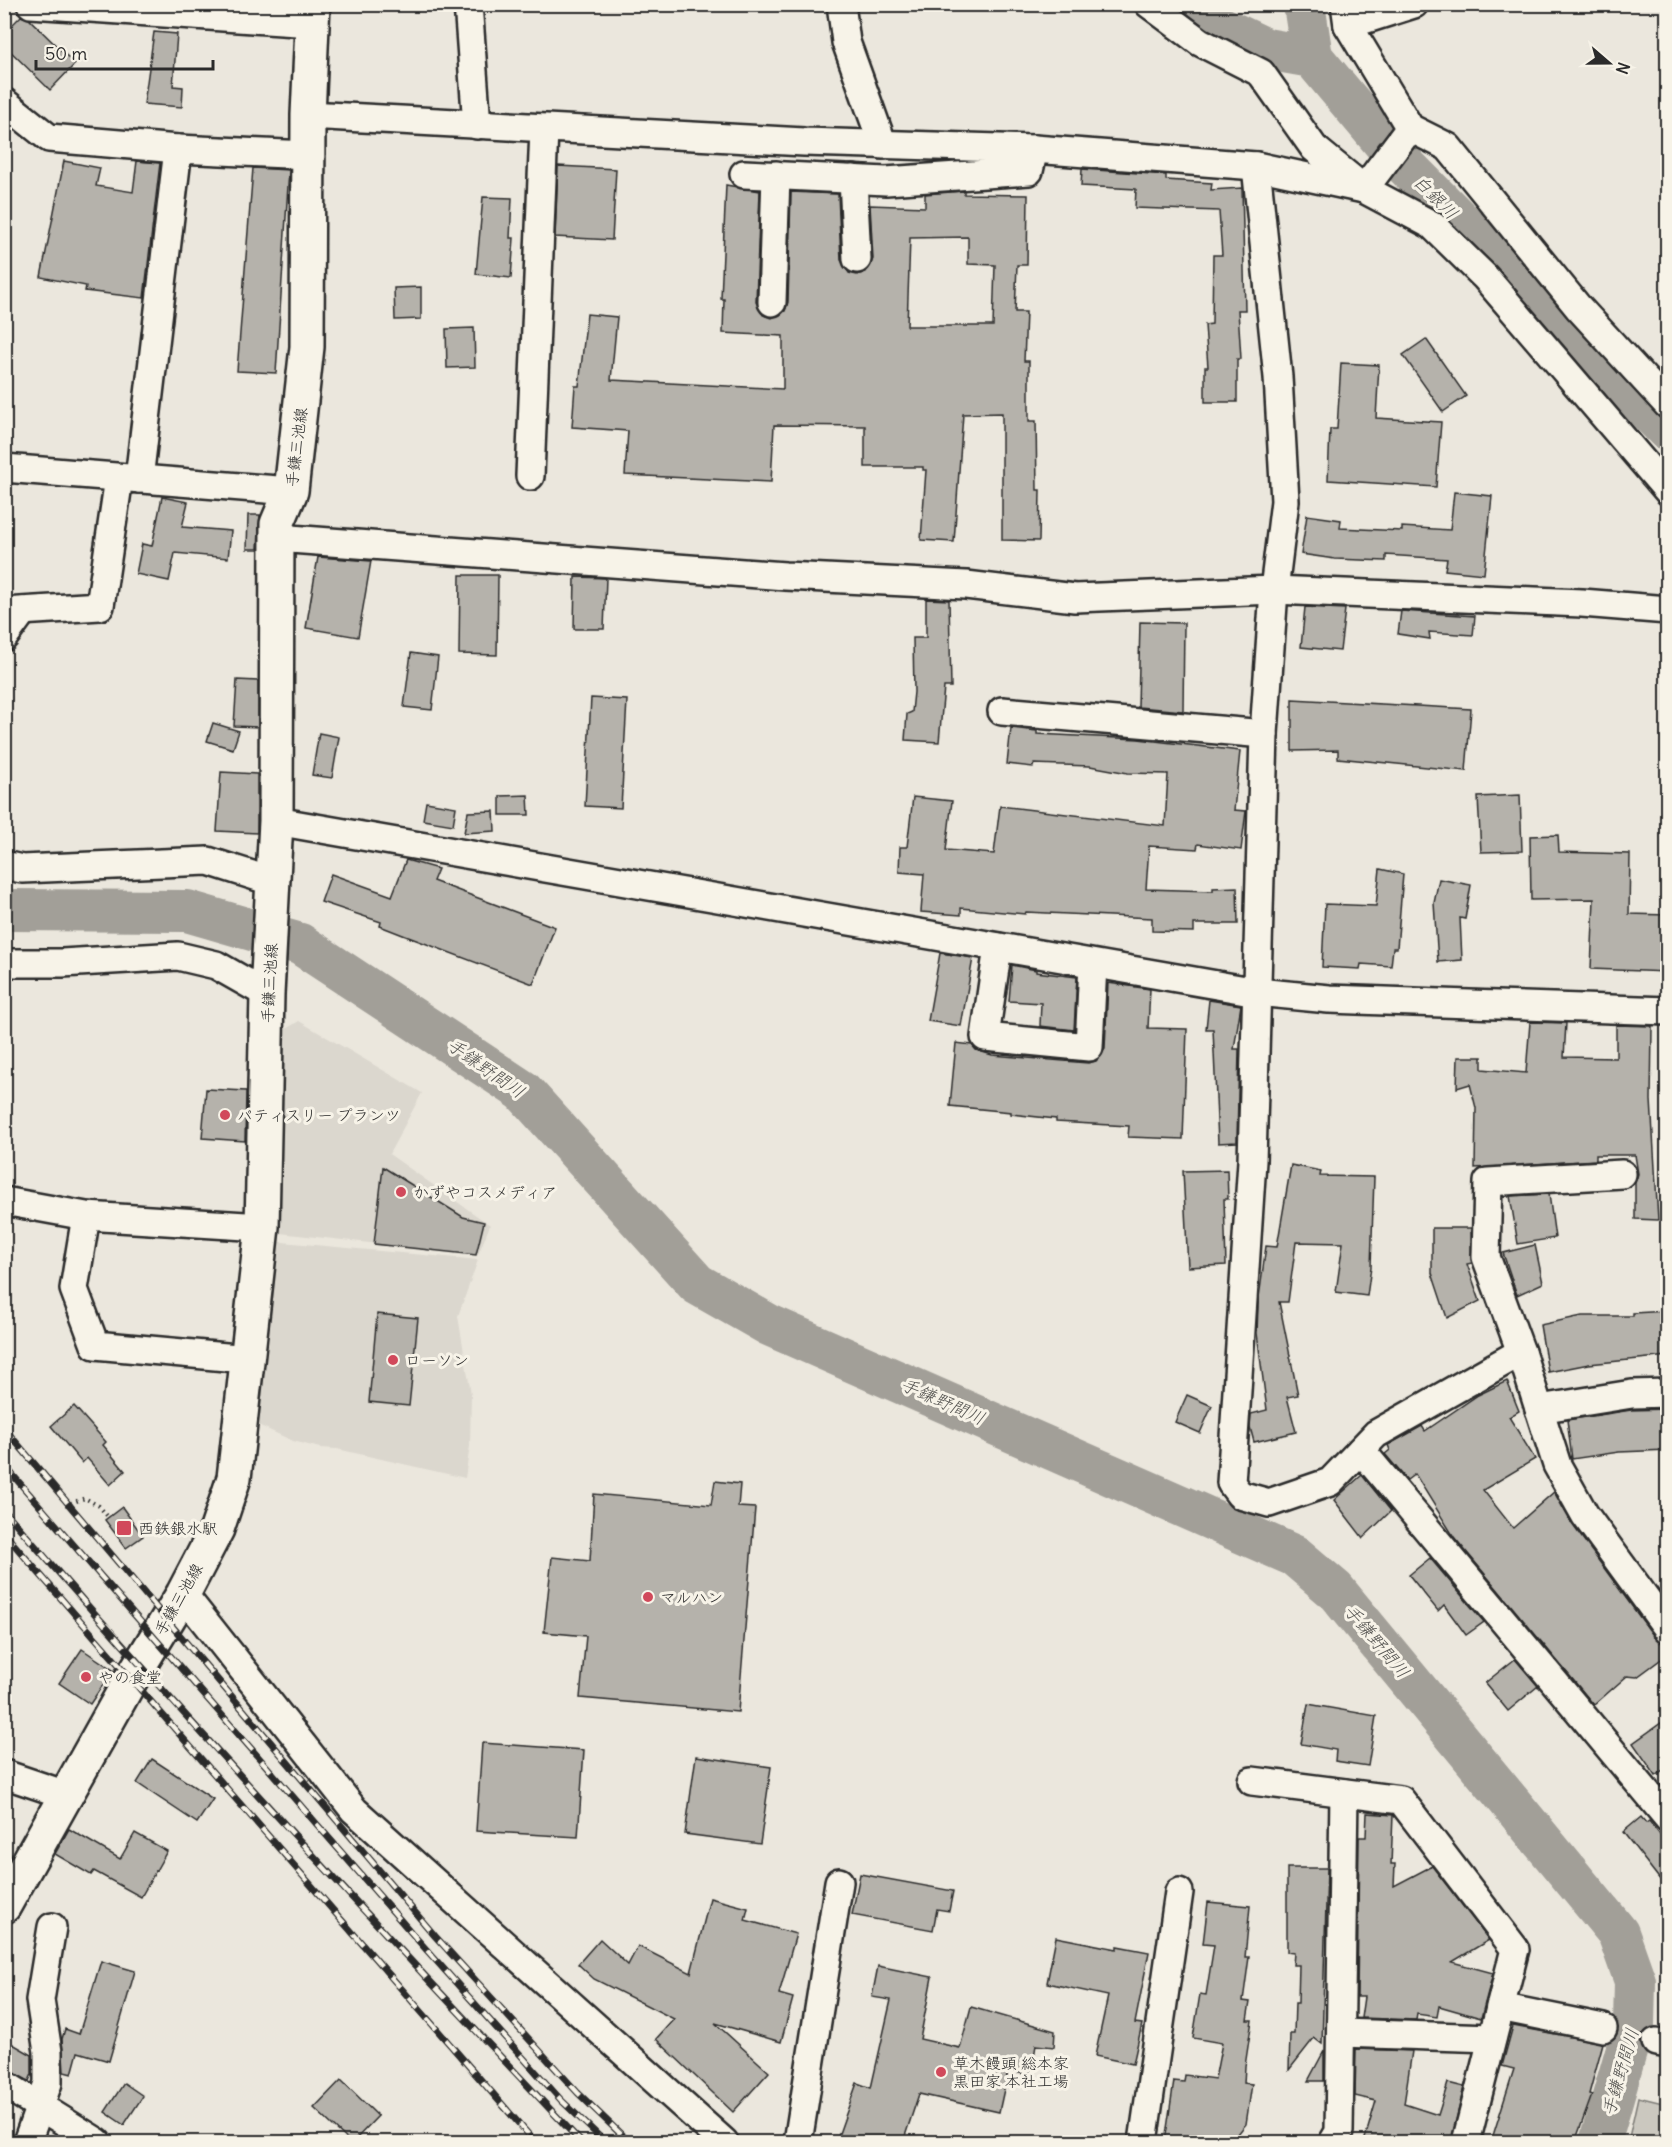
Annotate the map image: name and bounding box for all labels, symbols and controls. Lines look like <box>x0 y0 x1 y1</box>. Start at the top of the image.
scale bar <box>36 33 213 71</box>
north arrow <box>1579 33 1639 93</box>
text: 50 m <box>45 42 87 65</box>
text: N <box>1612 60 1634 77</box>
water label: 白銀川 <box>1409 170 1463 224</box>
street label: 手鎌三池線 <box>281 406 311 488</box>
street label: 手鎌三池線 <box>257 943 281 1023</box>
water label: 手鎌野間川 <box>443 1033 529 1103</box>
place label: パティスリー プランツ <box>237 1105 401 1125</box>
marker: パティスリー プランツ <box>218 1108 232 1122</box>
place label: かずやコスメディア <box>413 1182 557 1202</box>
marker: かずやコスメディア <box>394 1185 408 1199</box>
place label: ローソン <box>405 1350 469 1370</box>
marker: ローソン <box>386 1353 400 1367</box>
water label: 手鎌野間川 <box>897 1372 989 1430</box>
place label: 西鉄銀水駅 <box>138 1518 218 1538</box>
marker: 西鉄銀水駅 <box>115 1519 133 1537</box>
street label: 手鎌三池線 <box>149 1559 207 1639</box>
place label: マルハン <box>660 1587 723 1607</box>
marker: マルハン <box>641 1590 655 1604</box>
water label: 手鎌野間川 <box>1339 1599 1415 1683</box>
place label: やの食堂 <box>98 1667 162 1687</box>
marker: やの食堂 <box>79 1670 93 1684</box>
water label: 手鎌野間川 <box>1597 2026 1643 2118</box>
place label: 草木饅頭 総本家 黒田家 本社工場 <box>953 2053 1069 2091</box>
marker: 草木饅頭 総本家 黒田家 本社工場 <box>934 2065 948 2079</box>

